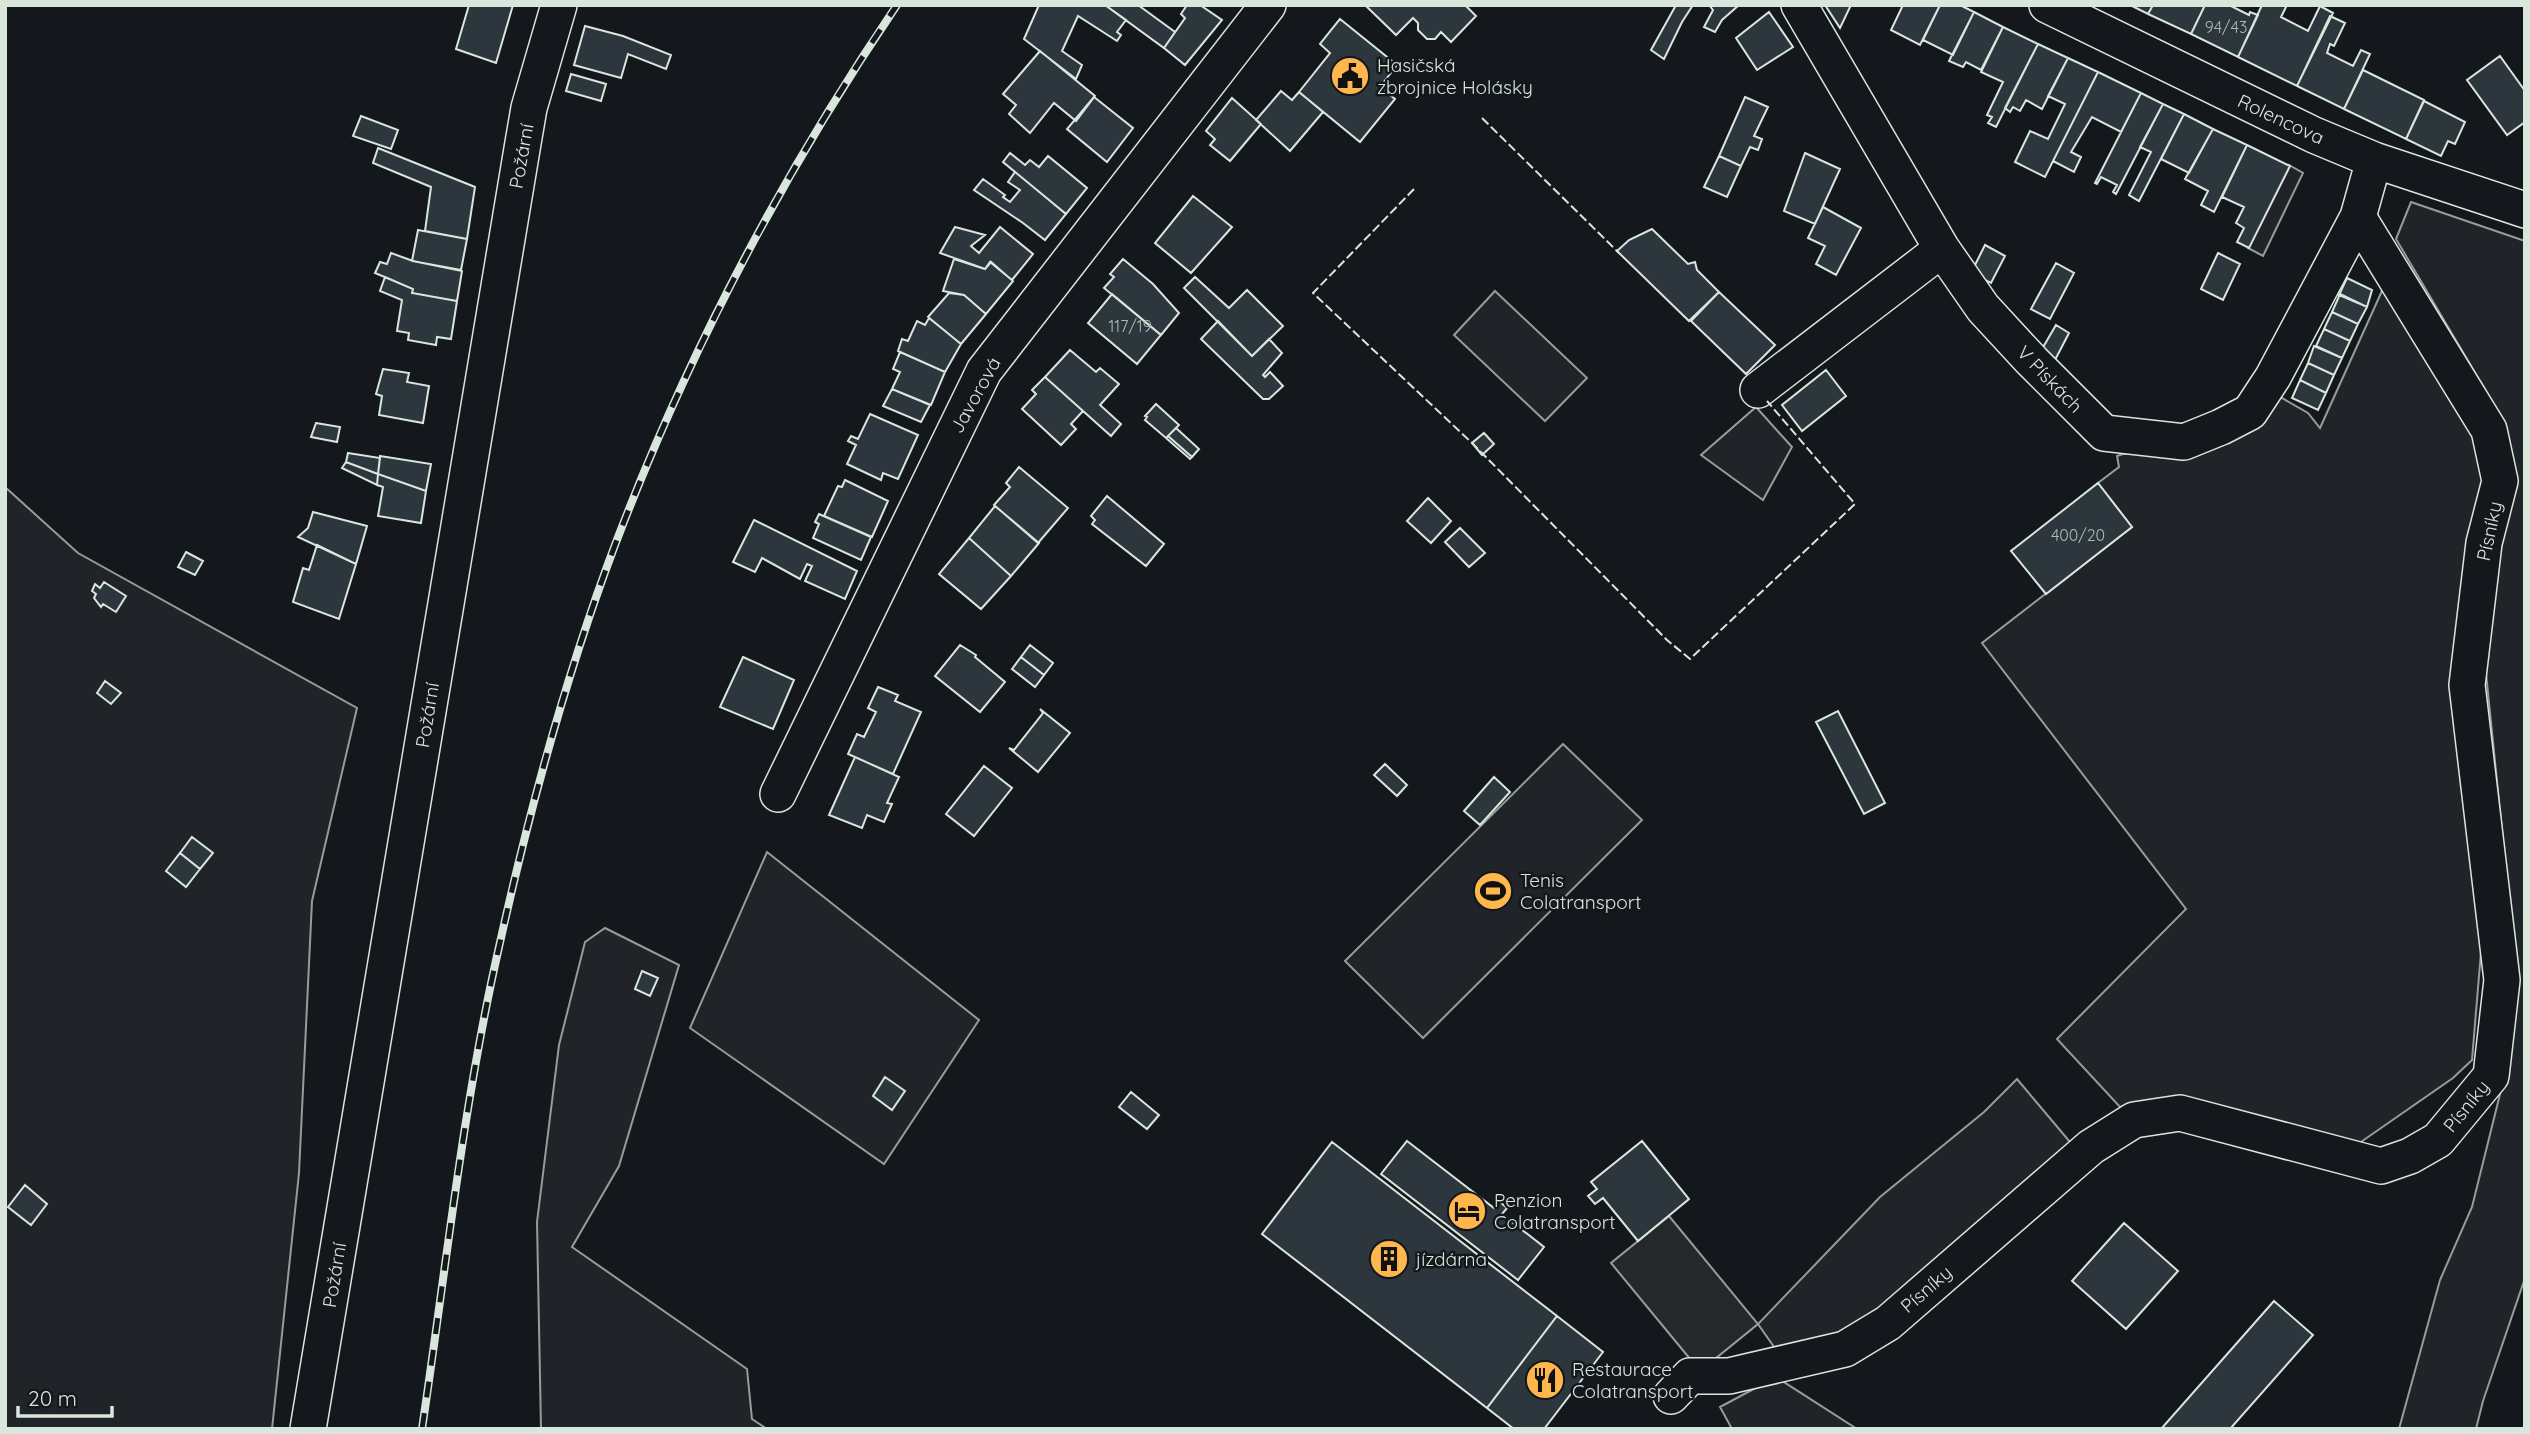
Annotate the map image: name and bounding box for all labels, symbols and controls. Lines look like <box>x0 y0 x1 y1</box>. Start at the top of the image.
house number: 94/43 <box>2205 17 2247 37</box>
place label: Hasičská zbrojnice Holásky <box>1377 53 1533 99</box>
public building icon: Hasičská zbrojnice Holásky <box>1329 55 1371 97</box>
street label: Rolencova <box>2234 89 2328 149</box>
street label: Požární <box>503 121 539 190</box>
house number: 117/19 <box>1108 316 1152 336</box>
street label: V Pískách <box>2012 340 2088 418</box>
street label: Javorová <box>944 353 1006 437</box>
street label: Písníky <box>2471 499 2507 563</box>
house number: 400/20 <box>2051 525 2105 545</box>
street label: Požární <box>410 680 444 749</box>
place label: Tenis Colatransport <box>1520 868 1641 914</box>
sports icon: Tenis Colatransport <box>1472 870 1514 912</box>
street label: Písníky <box>2438 1075 2494 1137</box>
place label: Penzion Colatransport <box>1494 1188 1615 1234</box>
hotel icon: Penzion Colatransport <box>1446 1190 1488 1232</box>
building icon: jízdárna <box>1368 1238 1410 1280</box>
street label: Požární <box>317 1240 351 1309</box>
place label: jízdárna <box>1415 1247 1487 1271</box>
street label: Písníky <box>1895 1260 1957 1318</box>
place label: Restaurace Colatransport <box>1572 1357 1693 1403</box>
restaurant icon: Restaurace Colatransport <box>1524 1359 1566 1401</box>
scale bar <box>18 1374 112 1418</box>
text: 20 m <box>28 1385 77 1411</box>

